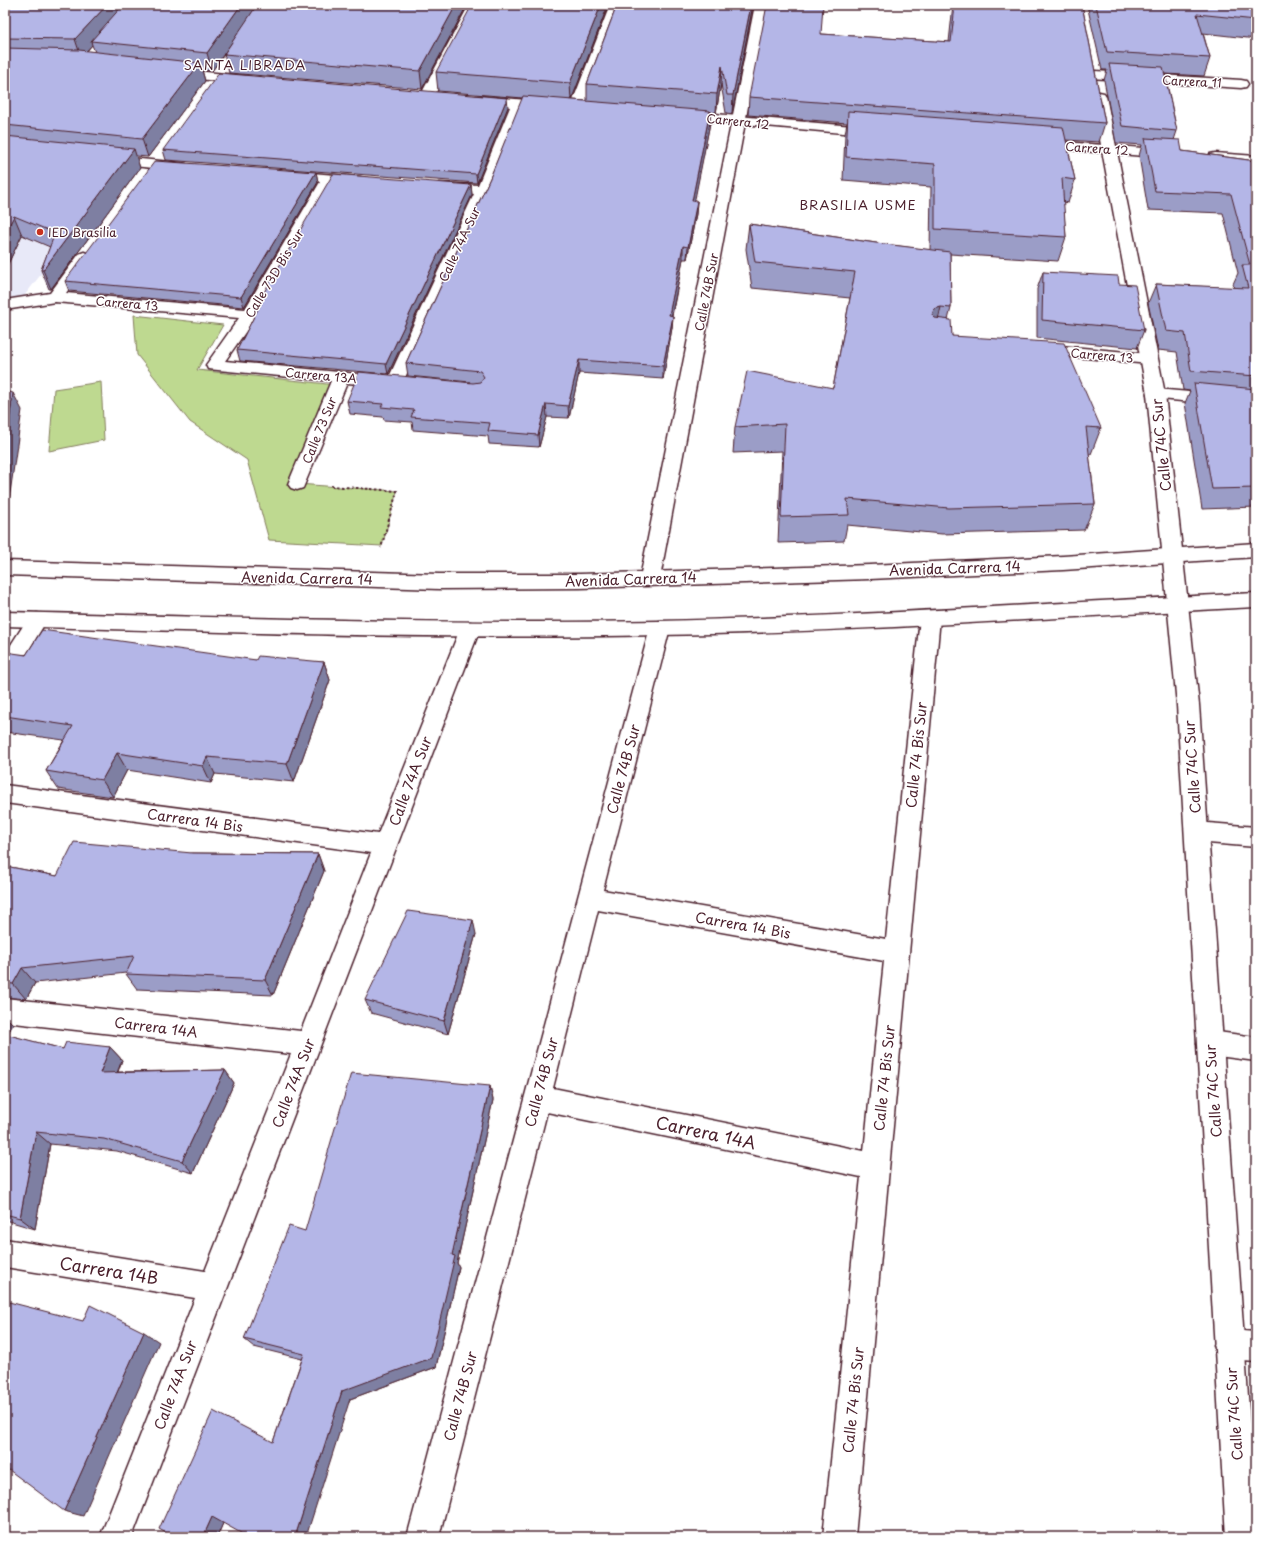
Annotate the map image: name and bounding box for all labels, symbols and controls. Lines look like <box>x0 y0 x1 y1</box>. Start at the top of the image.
district label: SANTA LIBRADA <box>184 55 306 74</box>
street label: Carrera 11 <box>1162 70 1222 92</box>
street label: Carrera 12 <box>705 109 771 133</box>
street label: Carrera 12 <box>1065 137 1129 159</box>
district label: BRASILIA USME <box>799 195 917 214</box>
street label: Calle 74A Sur <box>434 203 484 285</box>
place label: IED Brasilia <box>48 223 117 241</box>
street label: Calle 73D Bis Sur <box>240 225 308 321</box>
marker: IED Brasilia <box>35 227 45 237</box>
street label: Calle 74B Sur <box>690 251 722 333</box>
street label: Carrera 13 <box>95 291 159 315</box>
street label: Carrera 13 <box>1070 343 1134 367</box>
street label: Carrera 13A <box>284 363 358 387</box>
street label: Calle 73 Sur <box>297 393 341 466</box>
street label: Calle 74C Sur <box>1146 397 1176 492</box>
street label: Avenida Carrera 14 <box>889 555 1021 581</box>
street label: Avenida Carrera 14 <box>241 566 373 590</box>
street label: Avenida Carrera 14 <box>565 566 697 592</box>
street label: Calle 74 Bis Sur <box>900 700 932 809</box>
street label: Calle 74C Sur <box>1178 719 1206 814</box>
street label: Calle 74B Sur <box>601 721 645 816</box>
street label: Calle 74A Sur <box>383 733 437 829</box>
street label: Carrera 14 Bis <box>146 803 244 837</box>
street label: Carrera 14 Bis <box>694 906 792 944</box>
street label: Carrera 14A <box>113 1011 199 1043</box>
street label: Calle 74 Bis Sur <box>868 1023 900 1132</box>
street label: Calle 74B Sur <box>519 1034 563 1129</box>
street label: Calle 74A Sur <box>266 1035 320 1131</box>
street label: Calle 74C Sur <box>1199 1043 1227 1138</box>
street label: Carrera 14A <box>653 1109 759 1155</box>
street label: Carrera 14B <box>58 1249 160 1291</box>
street label: Calle 74A Sur <box>148 1337 202 1433</box>
street label: Calle 74 Bis Sur <box>837 1345 869 1454</box>
street label: Calle 74B Sur <box>438 1348 482 1443</box>
street label: Calle 74C Sur <box>1220 1366 1248 1461</box>

